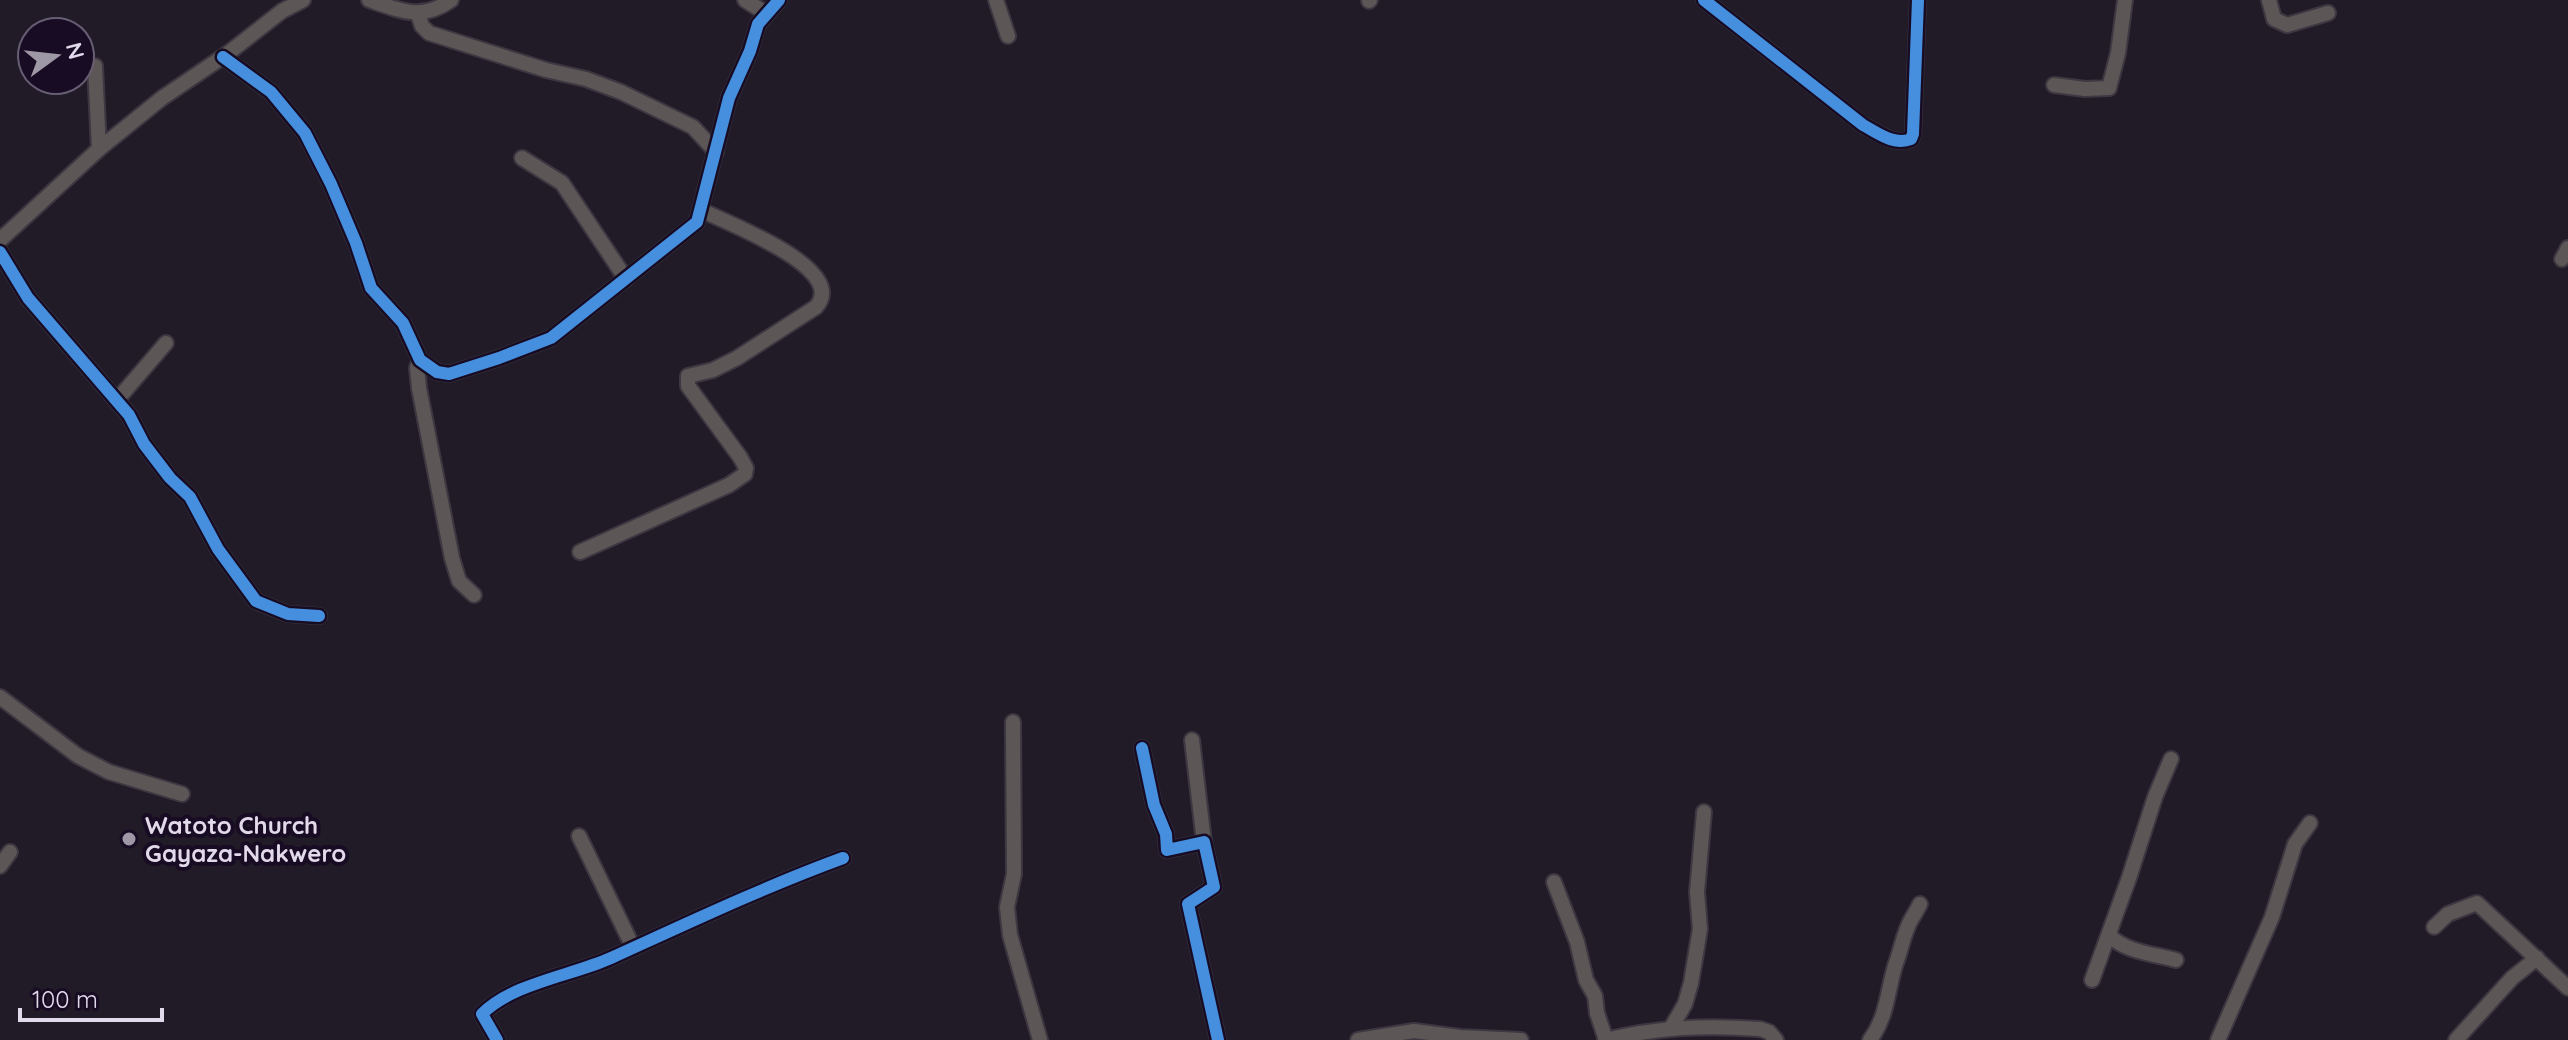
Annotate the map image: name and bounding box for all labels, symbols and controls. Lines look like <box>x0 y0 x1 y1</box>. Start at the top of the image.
north arrow <box>16 16 96 96</box>
text: N <box>60 39 91 62</box>
place label: Watoto Church Gayaza-Nakwero <box>145 810 346 868</box>
marker: Watoto Church Gayaza-Nakwero <box>120 830 138 848</box>
scale bar <box>20 972 162 1022</box>
text: 100 m <box>32 984 98 1014</box>

